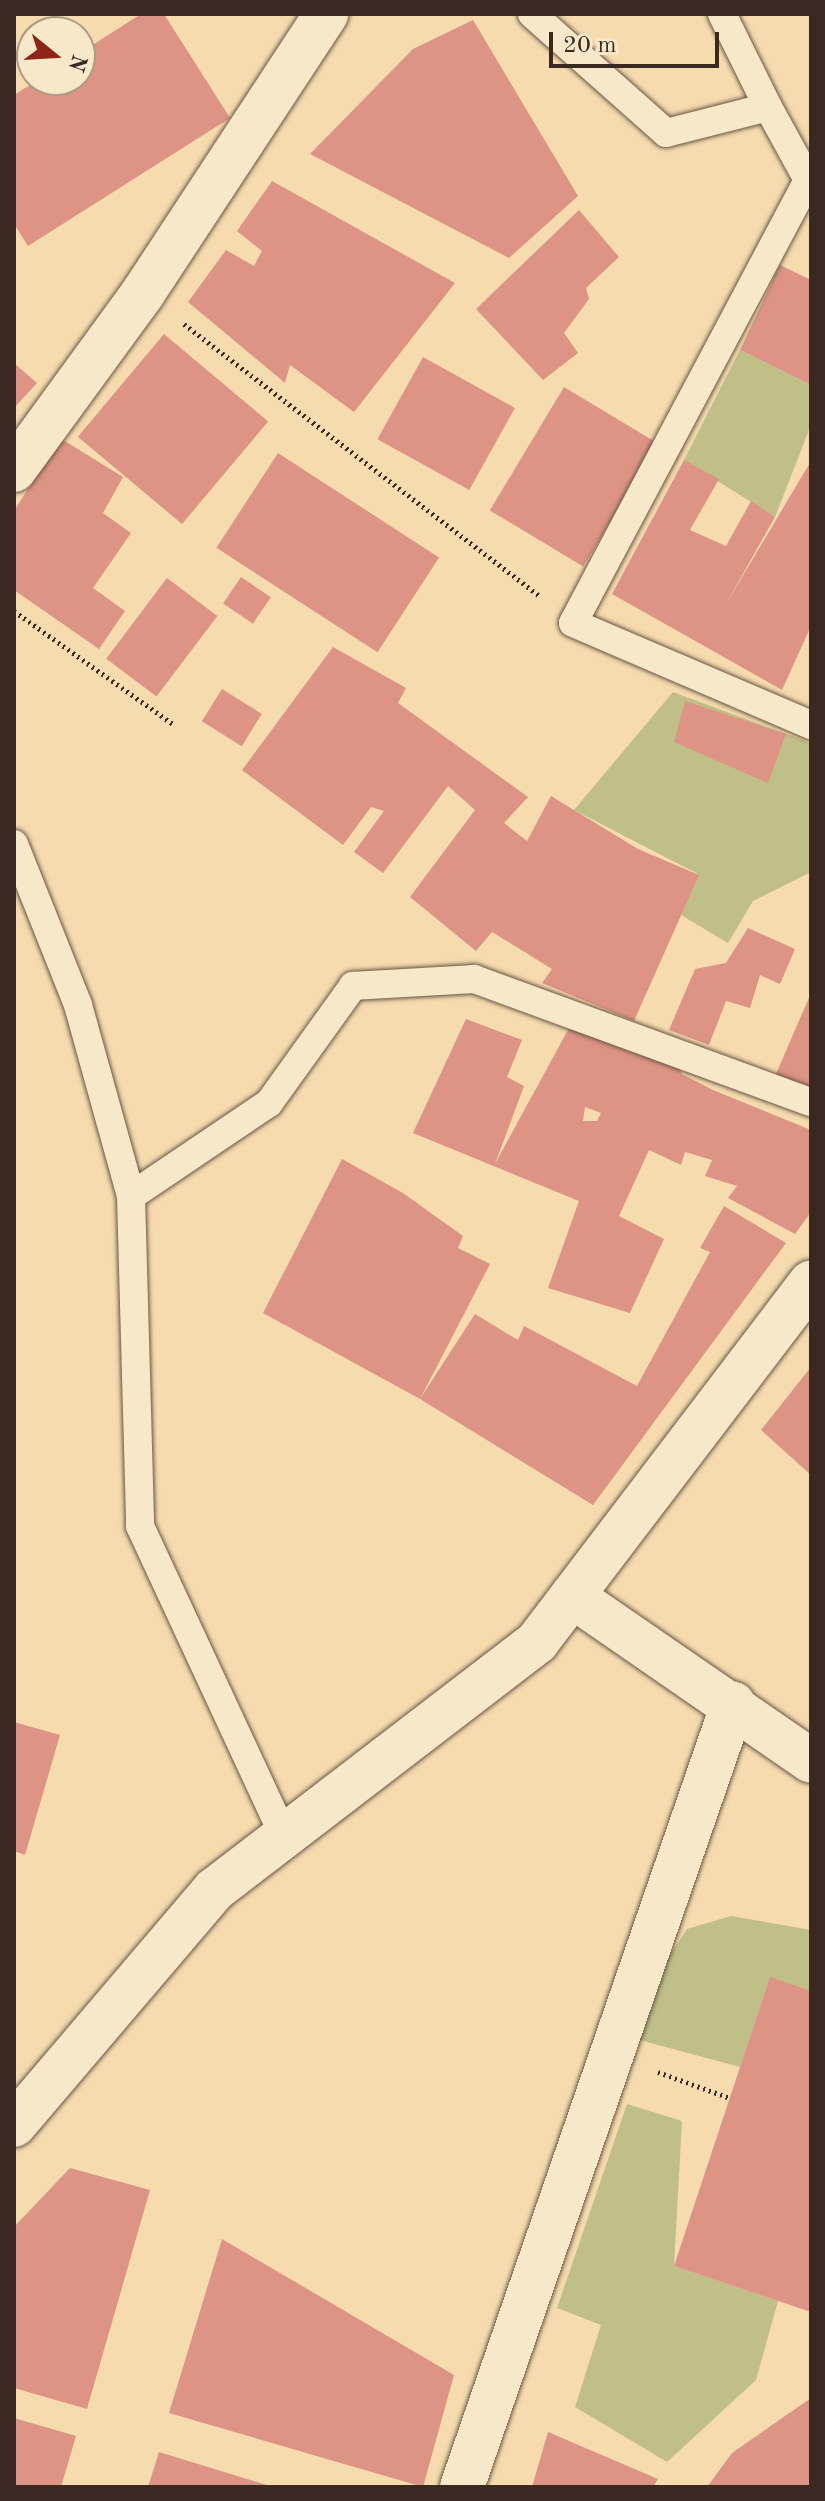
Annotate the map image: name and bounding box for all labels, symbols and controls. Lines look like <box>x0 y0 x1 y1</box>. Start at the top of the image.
north arrow <box>16 16 96 96</box>
scale bar <box>553 16 723 66</box>
text: 20 m <box>563 34 617 58</box>
text: N <box>64 51 90 74</box>

